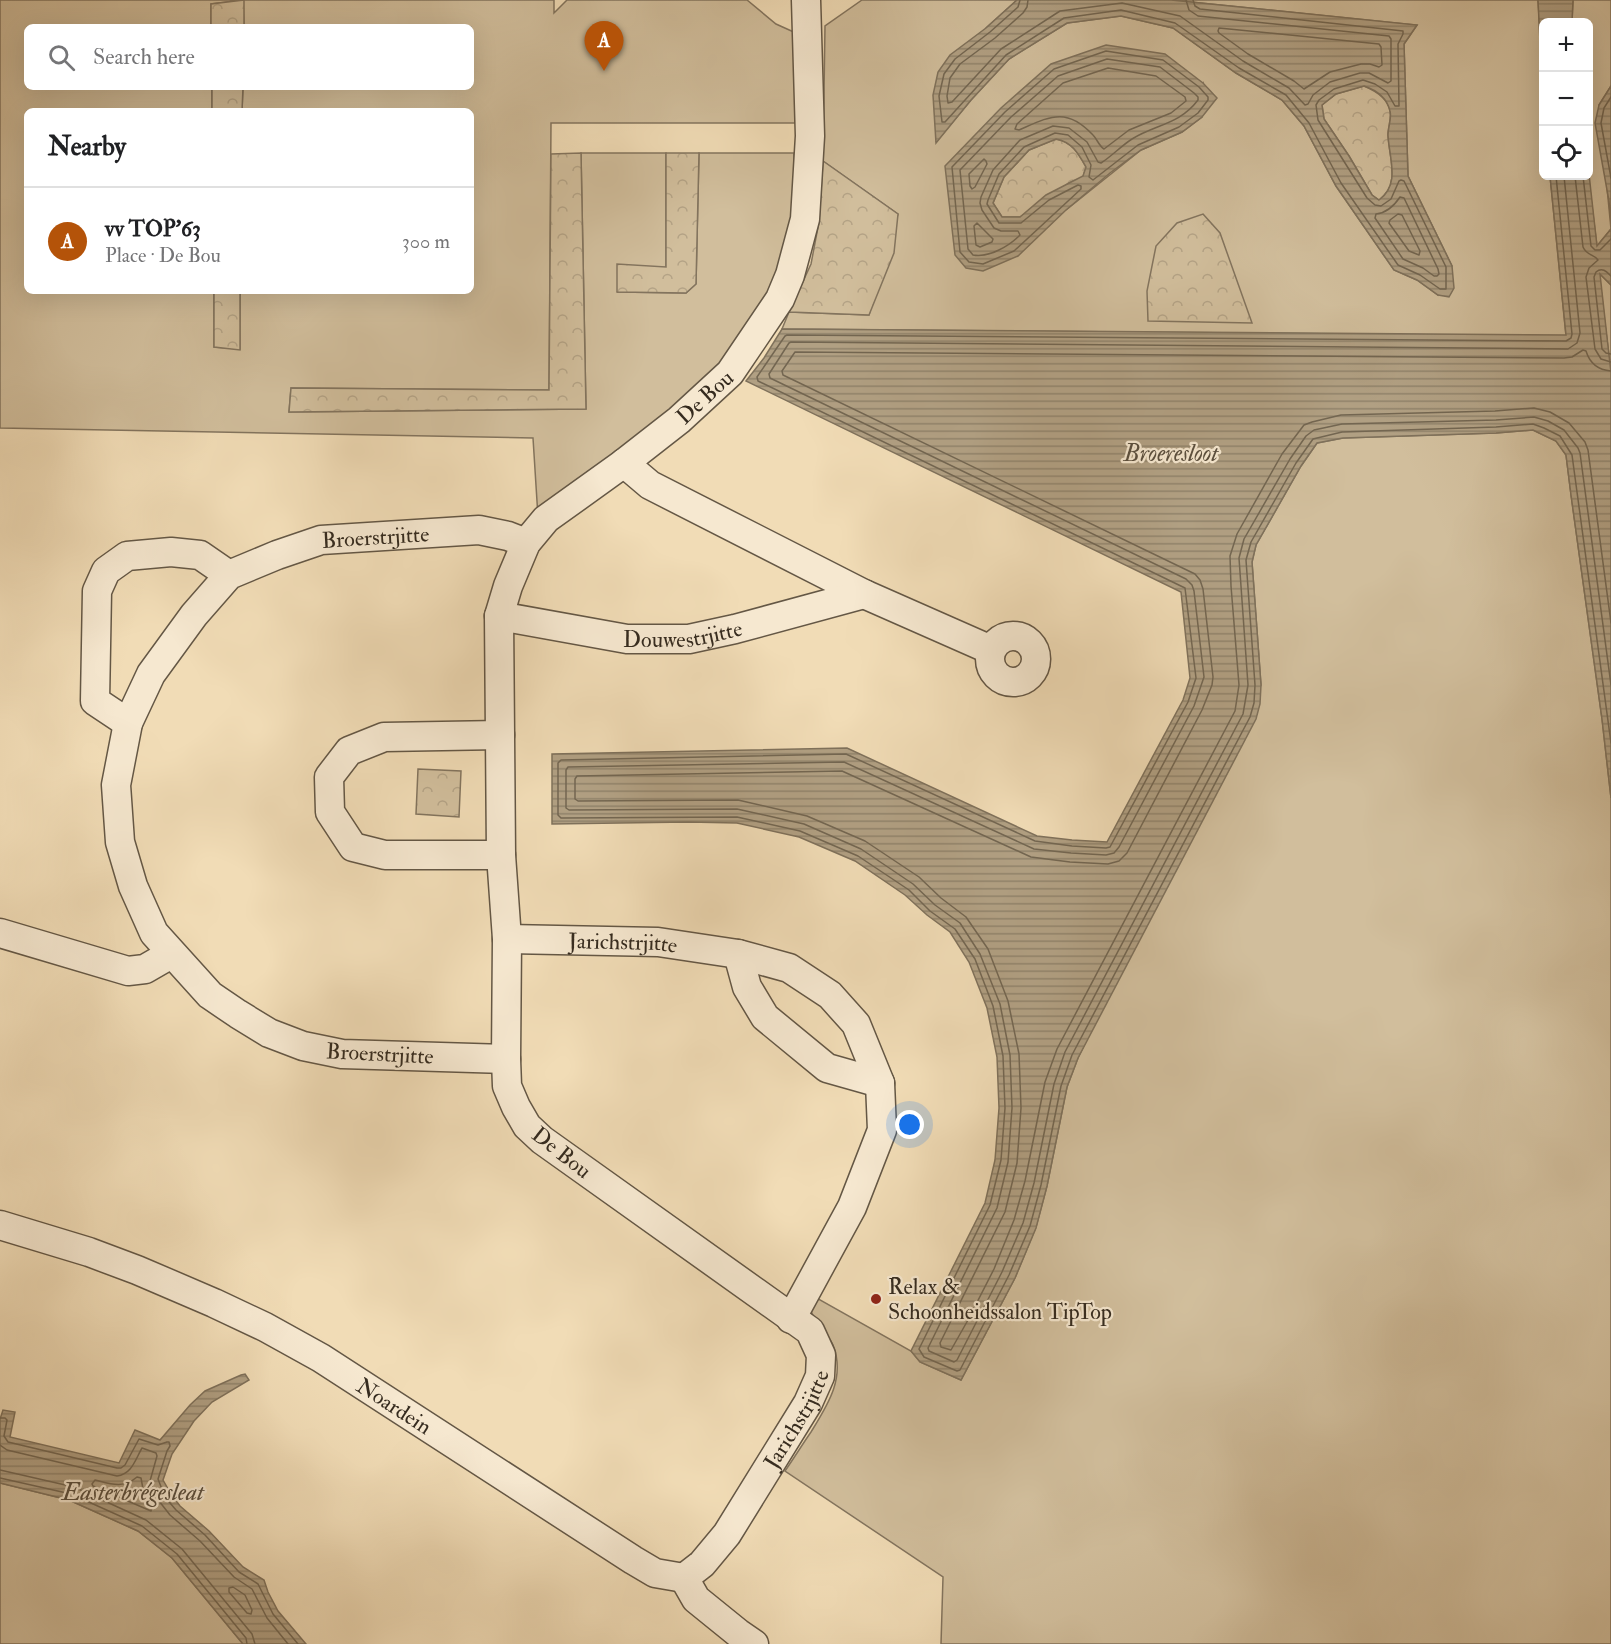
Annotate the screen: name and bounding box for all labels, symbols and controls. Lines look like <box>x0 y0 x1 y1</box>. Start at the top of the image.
map controls <box>1539 18 1593 180</box>
button: + <box>1539 18 1593 72</box>
pin: A <box>584 22 624 71</box>
search box <box>24 24 474 90</box>
icon: search <box>45 41 78 74</box>
text: Search here <box>93 43 195 71</box>
button: − <box>1539 72 1593 126</box>
button: locate <box>1539 126 1593 180</box>
text: Nearby <box>48 131 126 163</box>
text: vv TOP'63 <box>105 215 201 243</box>
text: A <box>61 229 74 254</box>
text: 300 m <box>402 229 450 254</box>
text: Place · De Bou <box>105 243 221 268</box>
street label: De Bou <box>670 364 740 431</box>
water label: Broeresloot <box>1123 438 1219 469</box>
street label: Broerstrjitte <box>321 520 430 555</box>
street label: Douwestrjitte <box>623 615 745 654</box>
street label: Jarichstrjitte <box>567 927 679 960</box>
street label: Broerstrjitte <box>326 1037 434 1071</box>
your location <box>895 1110 924 1139</box>
street label: De Bou <box>526 1121 597 1185</box>
place label: Relax & Schoonheidssalon TipTop <box>888 1273 1112 1327</box>
marker: Relax & Schoonheidssalon TipTop <box>869 1292 883 1306</box>
street label: Jarichstrjitte <box>757 1370 835 1475</box>
street label: Noardein <box>351 1372 437 1441</box>
water label: Easterbrégesleat <box>60 1477 205 1508</box>

